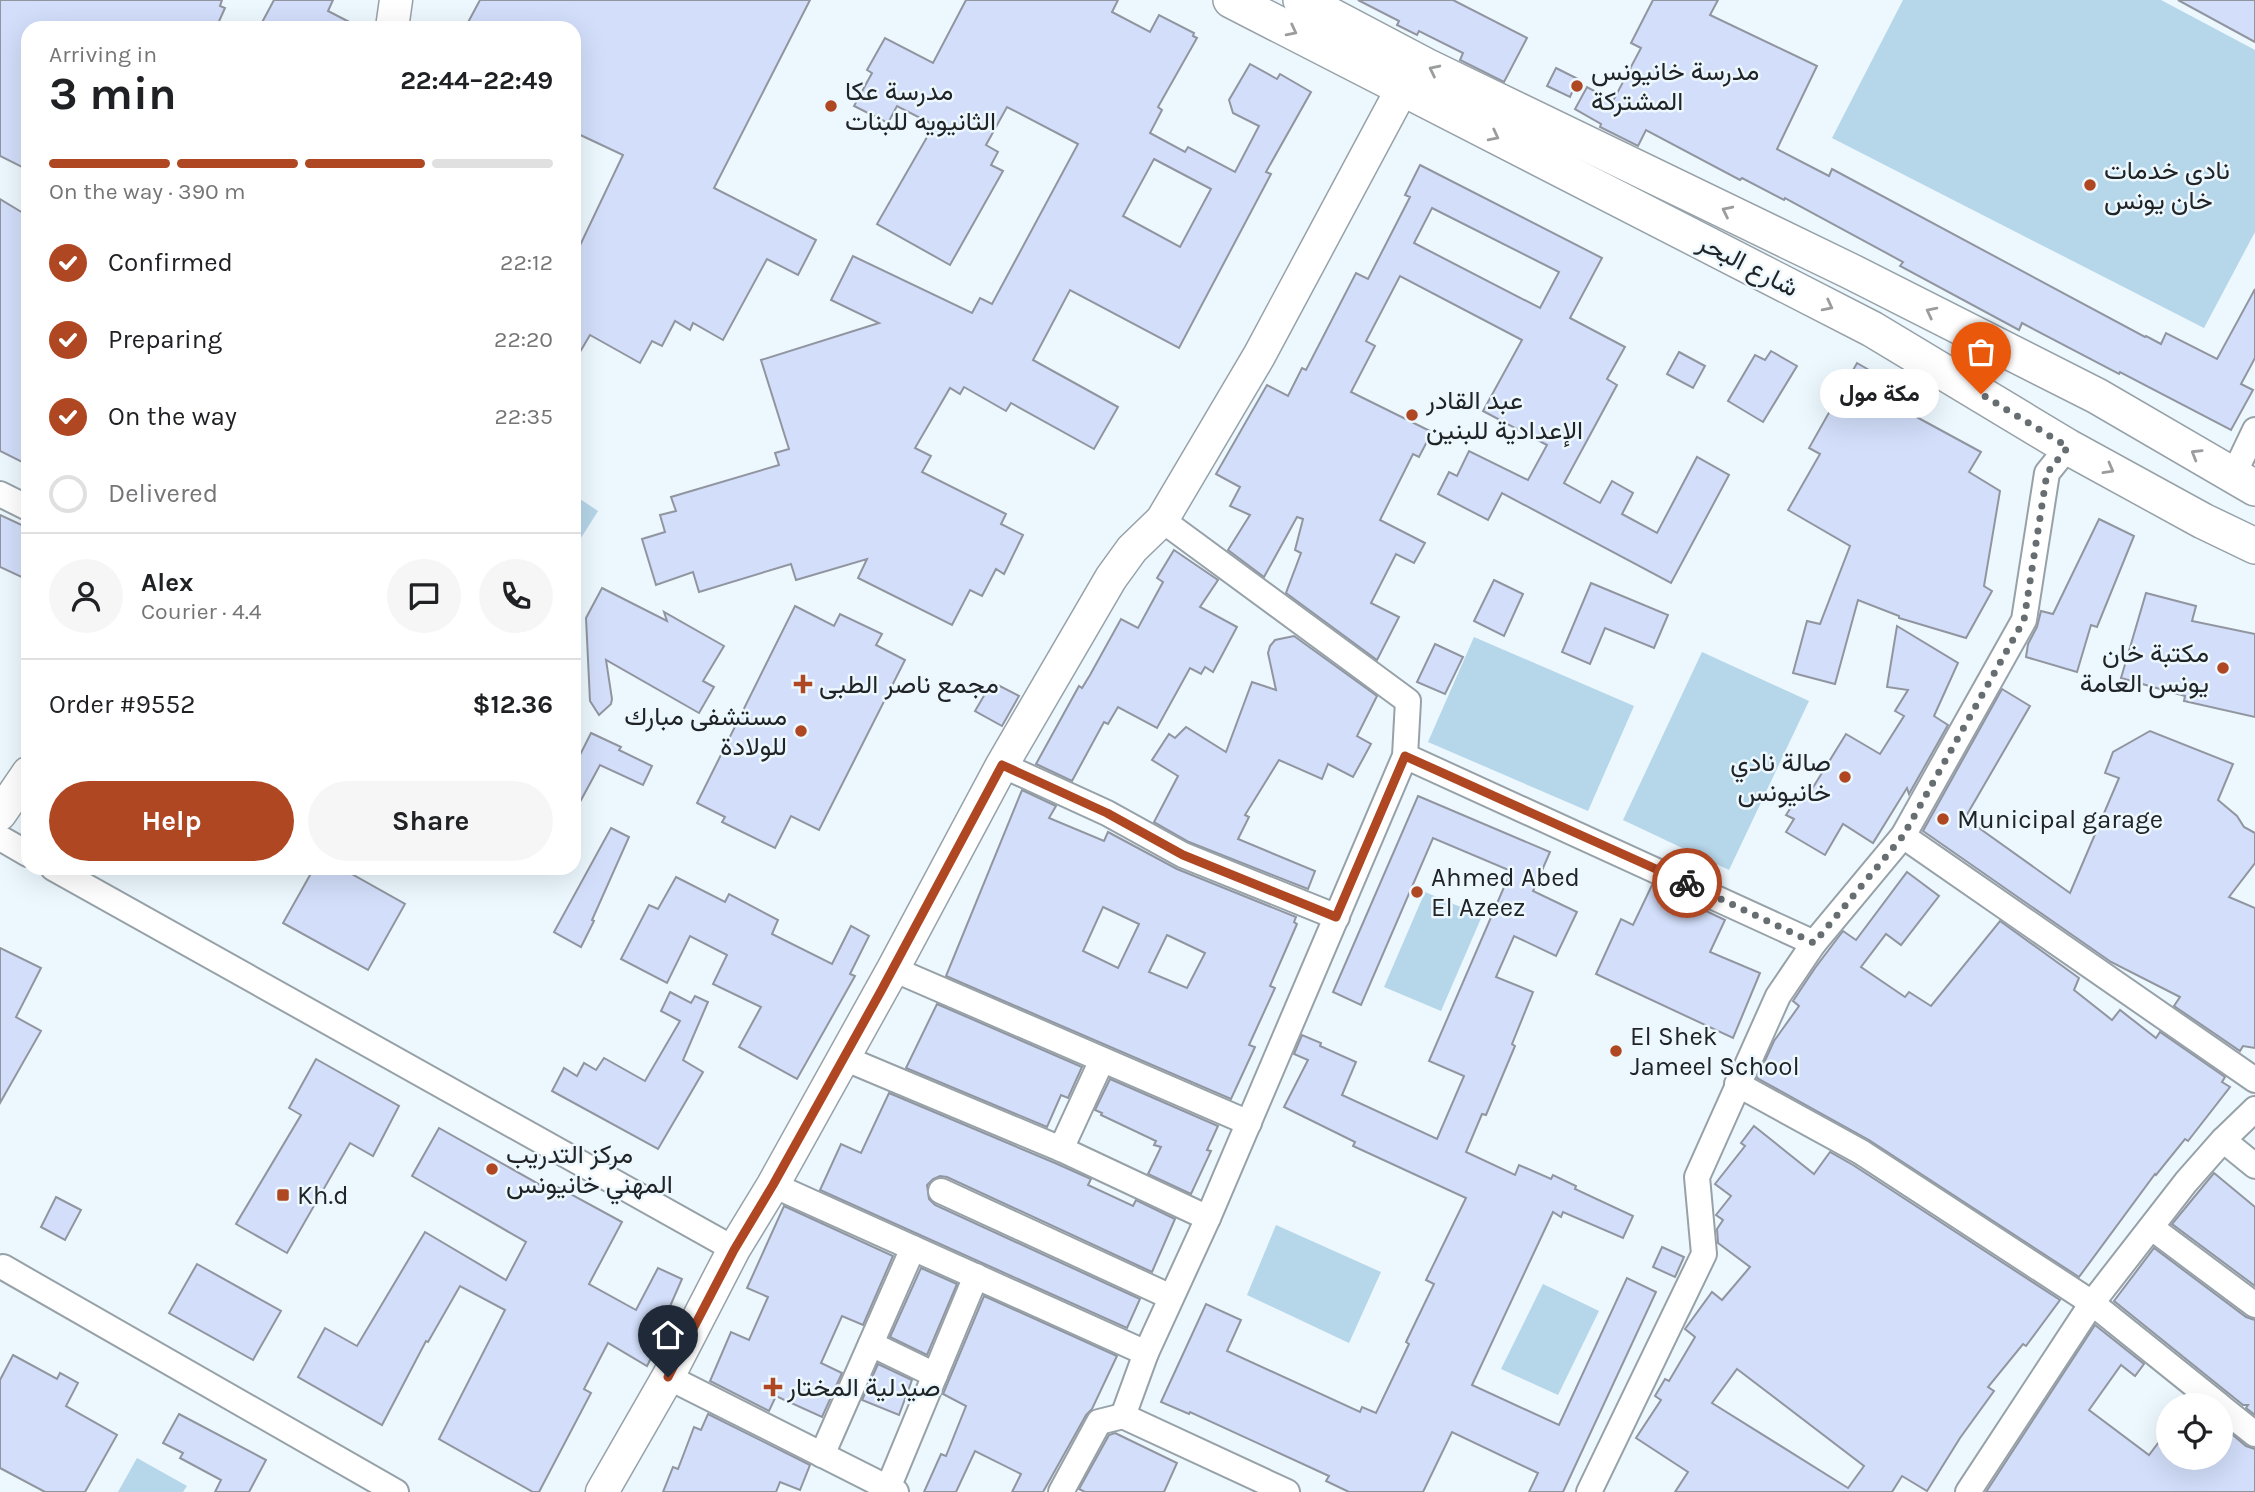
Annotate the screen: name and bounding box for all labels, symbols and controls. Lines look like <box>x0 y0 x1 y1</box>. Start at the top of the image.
one-way arrow <box>1285 23 1297 36</box>
text: Arriving in <box>49 41 157 68</box>
place label: مدرسة خانيونس المشتركة <box>1591 56 1759 117</box>
one-way arrow <box>1429 64 1441 78</box>
text: 22:44–22:49 <box>400 65 553 96</box>
text: 3 min <box>49 67 177 121</box>
place label: مدرسة عكا الثانيويه للبنات <box>845 76 996 137</box>
marker: مدرسة خانيونس المشتركة <box>1569 78 1585 94</box>
marker: مدرسة عكا الثانيويه للبنات <box>823 98 839 114</box>
one-way arrow <box>1487 127 1499 141</box>
place label: نادى خدمات خان يونس <box>2104 155 2230 216</box>
marker: نادى خدمات خان يونس <box>2082 177 2098 193</box>
text: On the way · 390 m <box>49 178 246 205</box>
one-way arrow <box>1722 205 1734 219</box>
street label: شارع البحر <box>1691 226 1803 305</box>
icon: check <box>49 244 87 282</box>
text: Confirmed <box>108 247 233 278</box>
text: 22:12 <box>500 249 553 276</box>
one-way arrow <box>1821 297 1833 311</box>
one-way arrow <box>1926 306 1938 320</box>
icon: check <box>49 321 87 359</box>
pin <box>1951 322 2011 394</box>
text: Preparing <box>108 324 222 355</box>
text: 22:20 <box>494 326 553 353</box>
icon: bag <box>1962 333 2000 371</box>
callout: مكة مول <box>1820 370 1939 418</box>
text: مكة مول <box>1839 380 1920 407</box>
place label: عبد القادر الإعدادية للبنين <box>1425 385 1583 448</box>
icon: check <box>49 398 87 436</box>
text: On the way <box>108 401 237 432</box>
text: 22:35 <box>494 403 553 430</box>
marker: عبد القادر الإعدادية للبنين <box>1404 407 1420 423</box>
one-way arrow <box>2190 450 2203 463</box>
one-way arrow <box>2102 461 2114 474</box>
text: Delivered <box>108 478 218 509</box>
button: person <box>49 559 123 633</box>
button: chat <box>387 559 461 633</box>
button: phone <box>479 559 553 633</box>
text: Alex <box>141 567 193 598</box>
text: Courier · 4.4 <box>141 598 262 625</box>
place label: مكتبة خان يونس العامة <box>2080 638 2209 699</box>
marker: مكتبة خان يونس العامة <box>2215 660 2231 676</box>
place label: مجمع ناصر الطبى <box>819 669 999 702</box>
marker: مجمع ناصر الطبى <box>793 674 813 694</box>
text: Order #9552 <box>49 689 195 720</box>
text: $12.36 <box>473 689 553 720</box>
place label: مستشفى مبارك للولادة <box>624 701 787 762</box>
marker: مستشفى مبارك للولادة <box>793 723 809 739</box>
place label: صالة نادي خانيونس <box>1730 747 1831 808</box>
marker: صالة نادي خانيونس <box>1837 769 1853 785</box>
button: Help <box>49 781 294 861</box>
button: Share <box>308 781 553 861</box>
place label: Municipal garage <box>1957 804 2163 835</box>
marker: Municipal garage <box>1935 811 1951 827</box>
courier <box>1652 848 1722 918</box>
place label: Ahmed Abed El Azeez <box>1431 862 1580 923</box>
icon: bike <box>1668 864 1706 902</box>
marker: Ahmed Abed El Azeez <box>1409 884 1425 900</box>
place label: El Shek Jameel School <box>1630 1021 1800 1082</box>
marker: El Shek Jameel School <box>1608 1043 1624 1059</box>
place label: مركز التدريب المهني خانيونس <box>506 1139 673 1205</box>
marker: مركز التدريب المهني خانيونس <box>484 1161 500 1177</box>
place label: Kh.d <box>297 1180 349 1211</box>
marker: Kh.d <box>275 1187 291 1203</box>
pin <box>638 1305 698 1377</box>
icon: home <box>649 1316 687 1354</box>
place label: صيدلية المختار <box>786 1372 940 1403</box>
marker: صيدلية المختار <box>765 1379 781 1395</box>
map controls <box>2156 1393 2233 1470</box>
button: locate <box>2156 1393 2233 1470</box>

